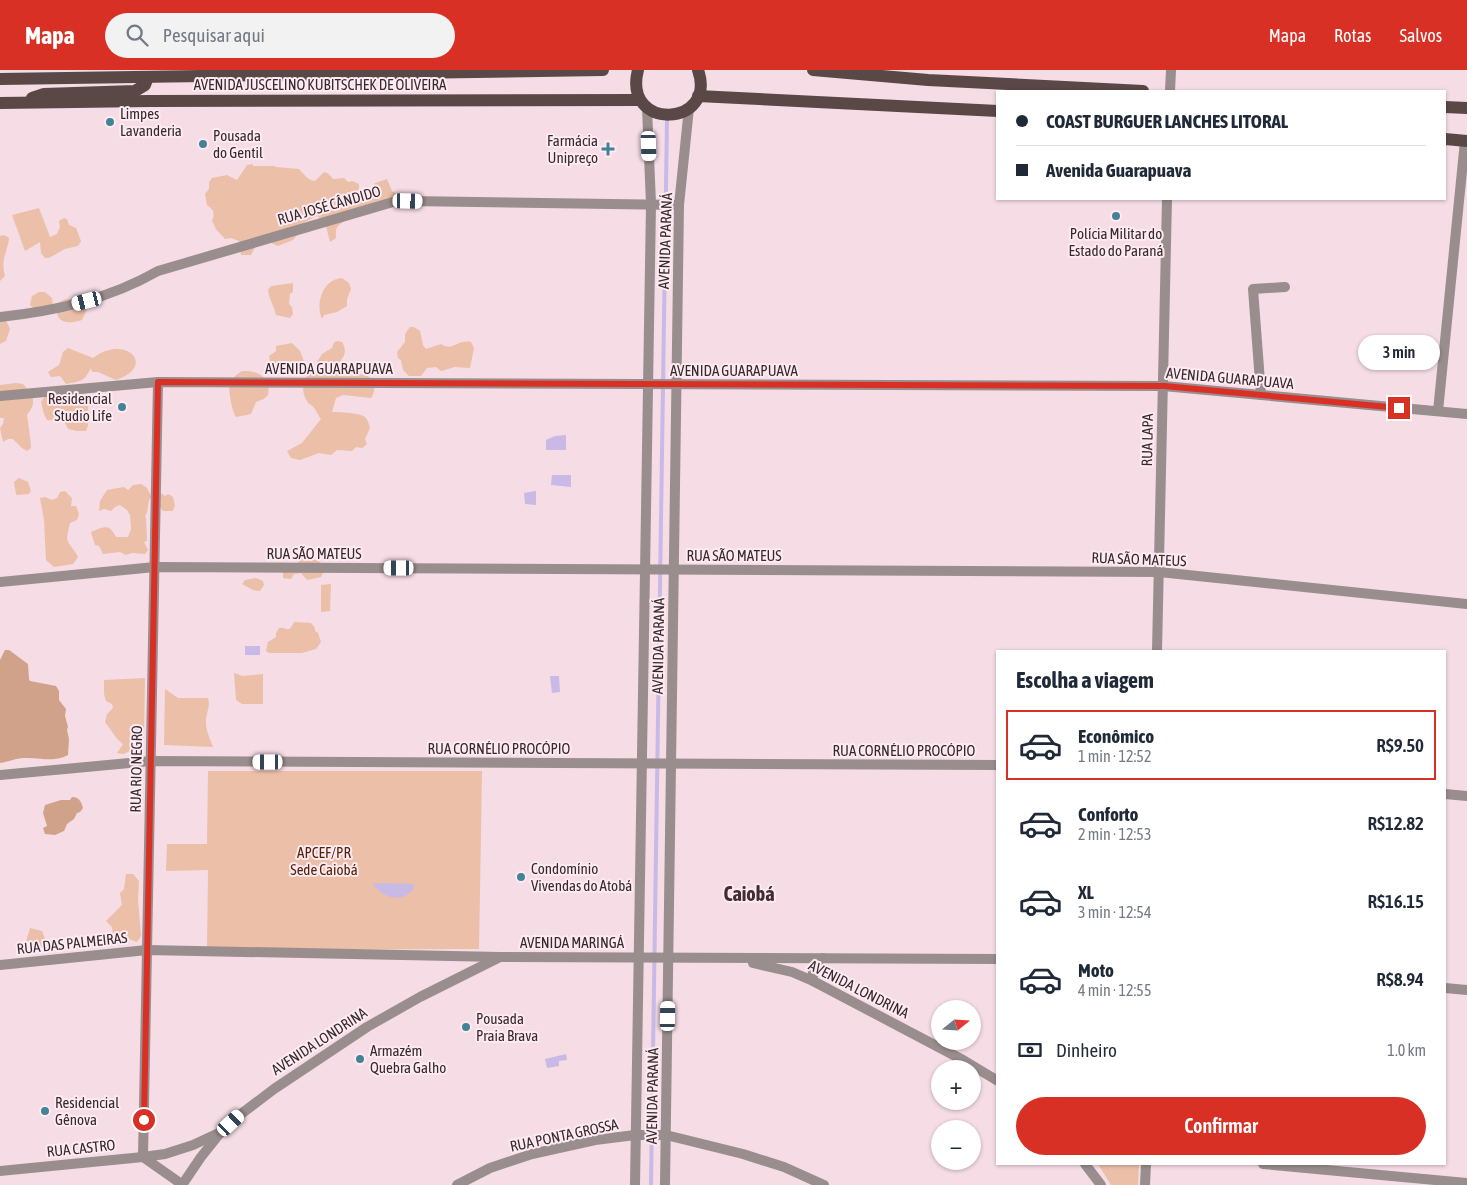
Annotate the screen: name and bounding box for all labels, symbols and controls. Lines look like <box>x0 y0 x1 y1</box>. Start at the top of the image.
search box <box>105 13 455 58</box>
icon: search <box>123 21 151 49</box>
text: Mapa <box>25 22 75 49</box>
text: Pesquisar aqui <box>163 24 265 46</box>
text: Mapa <box>1269 25 1306 46</box>
text: Rotas <box>1334 25 1371 46</box>
text: Salvos <box>1399 25 1442 46</box>
street label: AVENIDA JUSCELINO KUBITSCHEK DE OLIVEIRA <box>194 76 447 93</box>
place label: Limpes Lavanderia <box>120 105 182 139</box>
text: COAST BURGUER LANCHES LITORAL <box>1046 110 1288 132</box>
marker: Limpes Lavanderia <box>104 116 116 128</box>
place label: Pousada do Gentil <box>213 127 263 161</box>
car <box>640 131 657 161</box>
place label: Farmácia Unipreço <box>547 132 598 166</box>
marker: Pousada do Gentil <box>197 138 209 150</box>
marker: Farmácia Unipreço <box>602 143 614 155</box>
text: Avenida Guarapuava <box>1046 159 1191 181</box>
street label: RUA JOSÉ CÂNDIDO <box>276 182 383 228</box>
street label: AVENIDA PARANÁ <box>655 192 675 289</box>
car <box>392 193 423 209</box>
marker: Polícia Militar do Estado do Paraná <box>1110 210 1122 222</box>
place label: Polícia Militar do Estado do Paraná <box>1069 225 1163 259</box>
car <box>70 290 103 312</box>
callout: 3 min <box>1358 336 1440 370</box>
text: 3 min <box>1383 343 1415 361</box>
street label: AVENIDA GUARAPUAVA <box>265 360 394 377</box>
street label: AVENIDA GUARAPUAVA <box>670 362 799 379</box>
street label: AVENIDA GUARAPUAVA <box>1166 364 1295 392</box>
place label: Residencial Studio Life <box>48 390 112 424</box>
route end <box>1388 397 1410 419</box>
marker: Residencial Studio Life <box>116 401 128 413</box>
street label: RUA LAPA <box>1138 413 1156 467</box>
street label: RUA SÃO MATEUS <box>266 545 362 562</box>
street label: RUA SÃO MATEUS <box>686 547 782 564</box>
street label: RUA SÃO MATEUS <box>1091 549 1187 569</box>
car <box>384 561 414 576</box>
street label: AVENIDA PARANÁ <box>649 597 667 694</box>
text: Escolha a viagem <box>1016 667 1154 693</box>
icon: car <box>1018 723 1063 768</box>
street label: RUA RIO NEGRO <box>127 725 145 813</box>
text: Econômico <box>1078 725 1154 747</box>
text: R$9.50 <box>1376 734 1424 756</box>
street label: RUA CORNÉLIO PROCÓPIO <box>428 740 571 757</box>
street label: RUA CORNÉLIO PROCÓPIO <box>833 742 976 759</box>
text: 1 min · 12:52 <box>1078 747 1151 765</box>
car <box>253 755 283 770</box>
icon: car <box>1018 801 1063 846</box>
text: Conforto <box>1078 803 1139 825</box>
text: R$12.82 <box>1367 812 1424 834</box>
text: 2 min · 12:53 <box>1078 825 1151 843</box>
park label: APCEF/PR Sede Caiobá <box>290 844 358 878</box>
place label: Condomínio Vivendas do Atobá <box>531 860 632 894</box>
marker: Condomínio Vivendas do Atobá <box>515 871 527 883</box>
icon: car <box>1018 879 1063 924</box>
text: XL <box>1078 881 1094 903</box>
district label: Caiobá <box>723 882 775 905</box>
text: R$16.15 <box>1367 890 1424 912</box>
text: 3 min · 12:54 <box>1078 903 1151 921</box>
street label: RUA DAS PALMEIRAS <box>16 929 128 957</box>
street label: AVENIDA MARINGÁ <box>520 934 625 951</box>
street label: AVENIDA LONDRINA <box>806 956 913 1022</box>
icon: car <box>1018 957 1063 1002</box>
text: Moto <box>1078 959 1114 981</box>
text: R$8.94 <box>1376 968 1424 990</box>
text: 4 min · 12:55 <box>1078 981 1151 999</box>
north arrow <box>931 1000 981 1050</box>
map controls <box>931 1000 981 1170</box>
car <box>660 1001 675 1031</box>
street label: AVENIDA LONDRINA <box>268 1003 370 1078</box>
place label: Pousada Praia Brava <box>476 1010 538 1044</box>
marker: Pousada Praia Brava <box>460 1021 472 1033</box>
icon: cash <box>1016 1036 1044 1064</box>
text: Dinheiro <box>1056 1039 1117 1061</box>
text: 1.0 km <box>1387 1041 1426 1059</box>
place label: Armazém Quebra Galho <box>370 1042 446 1076</box>
street label: AVENIDA PARANÁ <box>643 1047 661 1144</box>
marker: Armazém Quebra Galho <box>354 1053 366 1065</box>
button: + <box>931 1060 981 1110</box>
place label: Residencial Gênova <box>55 1094 119 1128</box>
button: Confirmar <box>1016 1097 1426 1155</box>
marker: Residencial Gênova <box>39 1105 51 1117</box>
car <box>214 1107 247 1139</box>
route start <box>133 1109 155 1131</box>
street label: RUA PONTA GROSSA <box>508 1115 620 1155</box>
button: − <box>931 1120 981 1170</box>
street label: RUA CASTRO <box>46 1136 116 1160</box>

